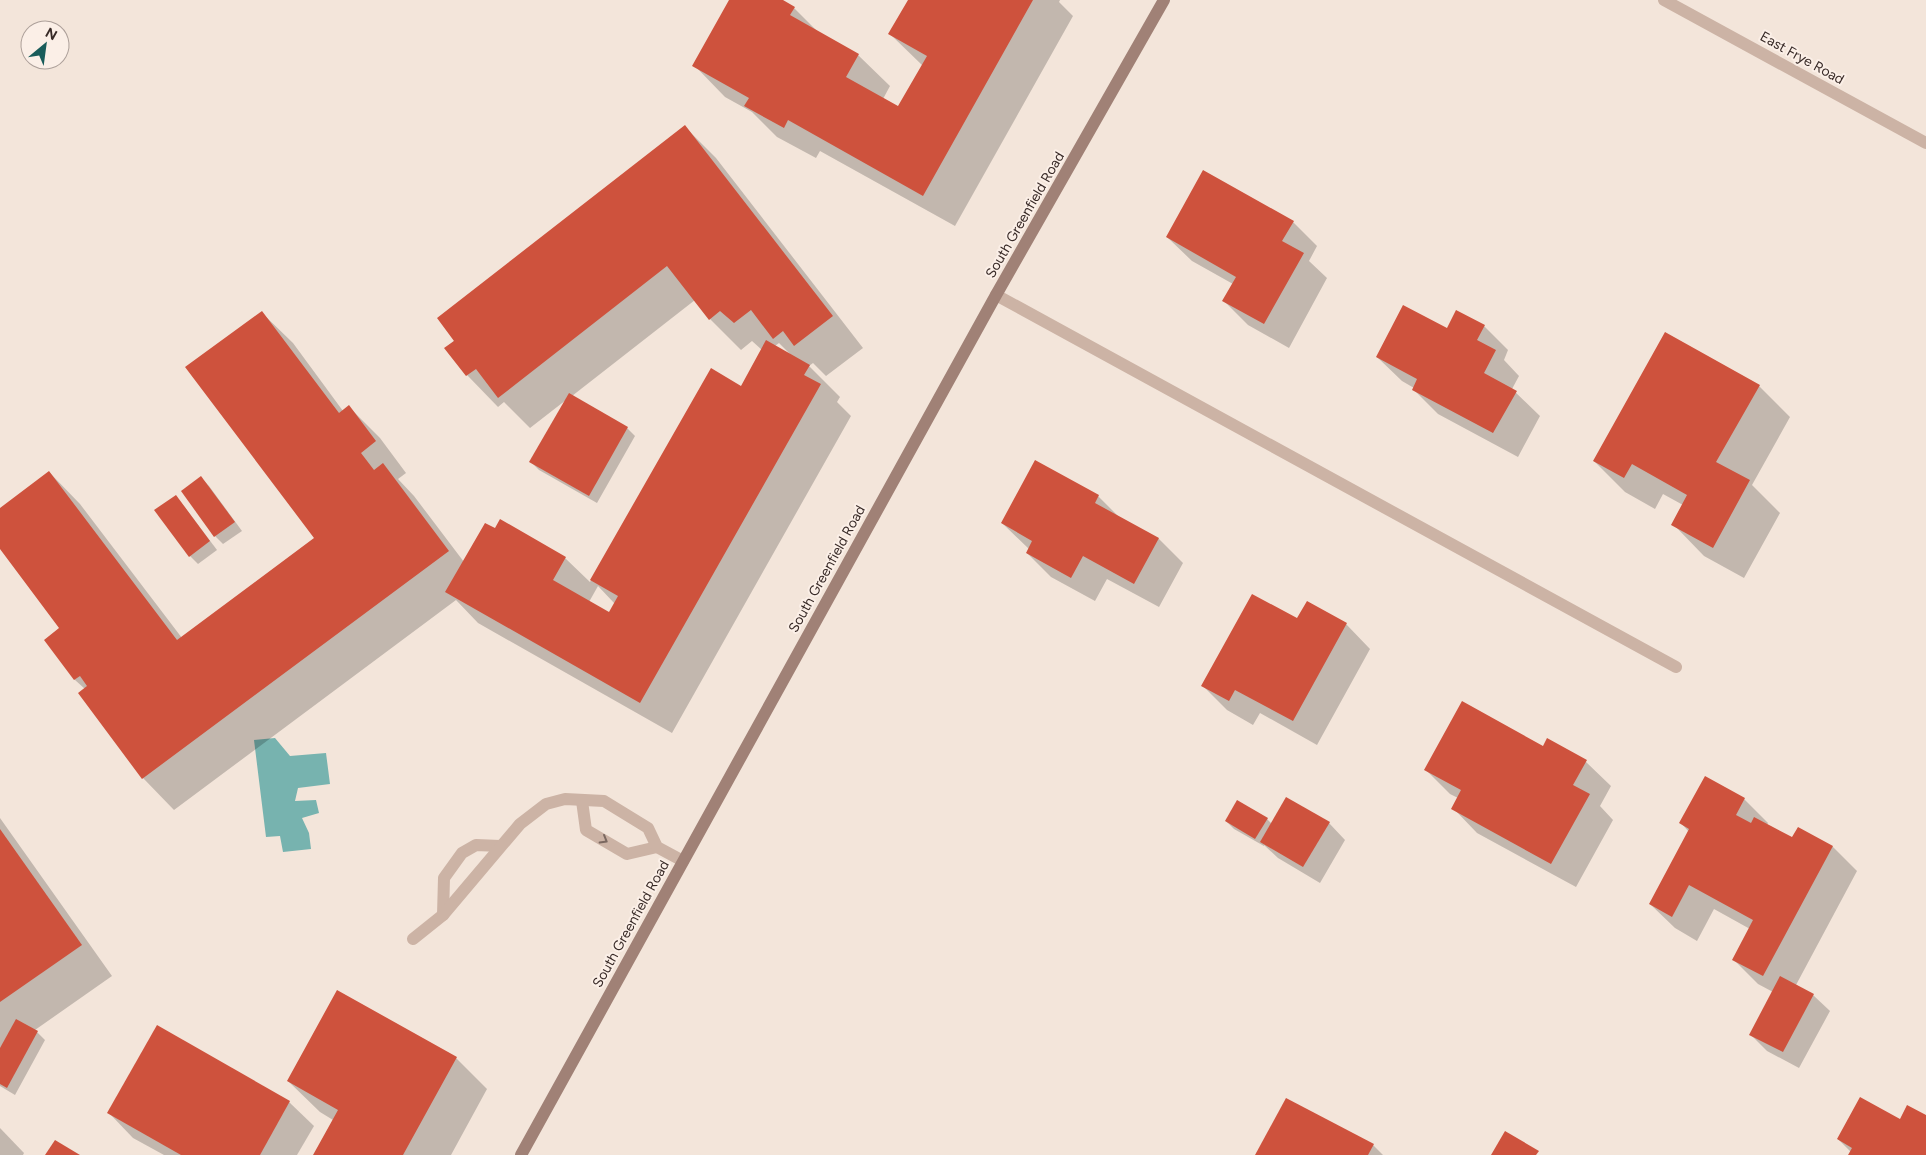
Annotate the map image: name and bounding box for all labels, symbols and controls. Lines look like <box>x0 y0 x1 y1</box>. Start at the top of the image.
north arrow <box>20 20 70 70</box>
text: N <box>42 24 60 44</box>
street label: East Frye Road <box>1757 28 1847 88</box>
street label: South Greenfield Road <box>982 149 1068 281</box>
street label: South Greenfield Road <box>785 503 869 635</box>
one-way arrow <box>598 833 607 843</box>
street label: South Greenfield Road <box>589 858 673 990</box>

